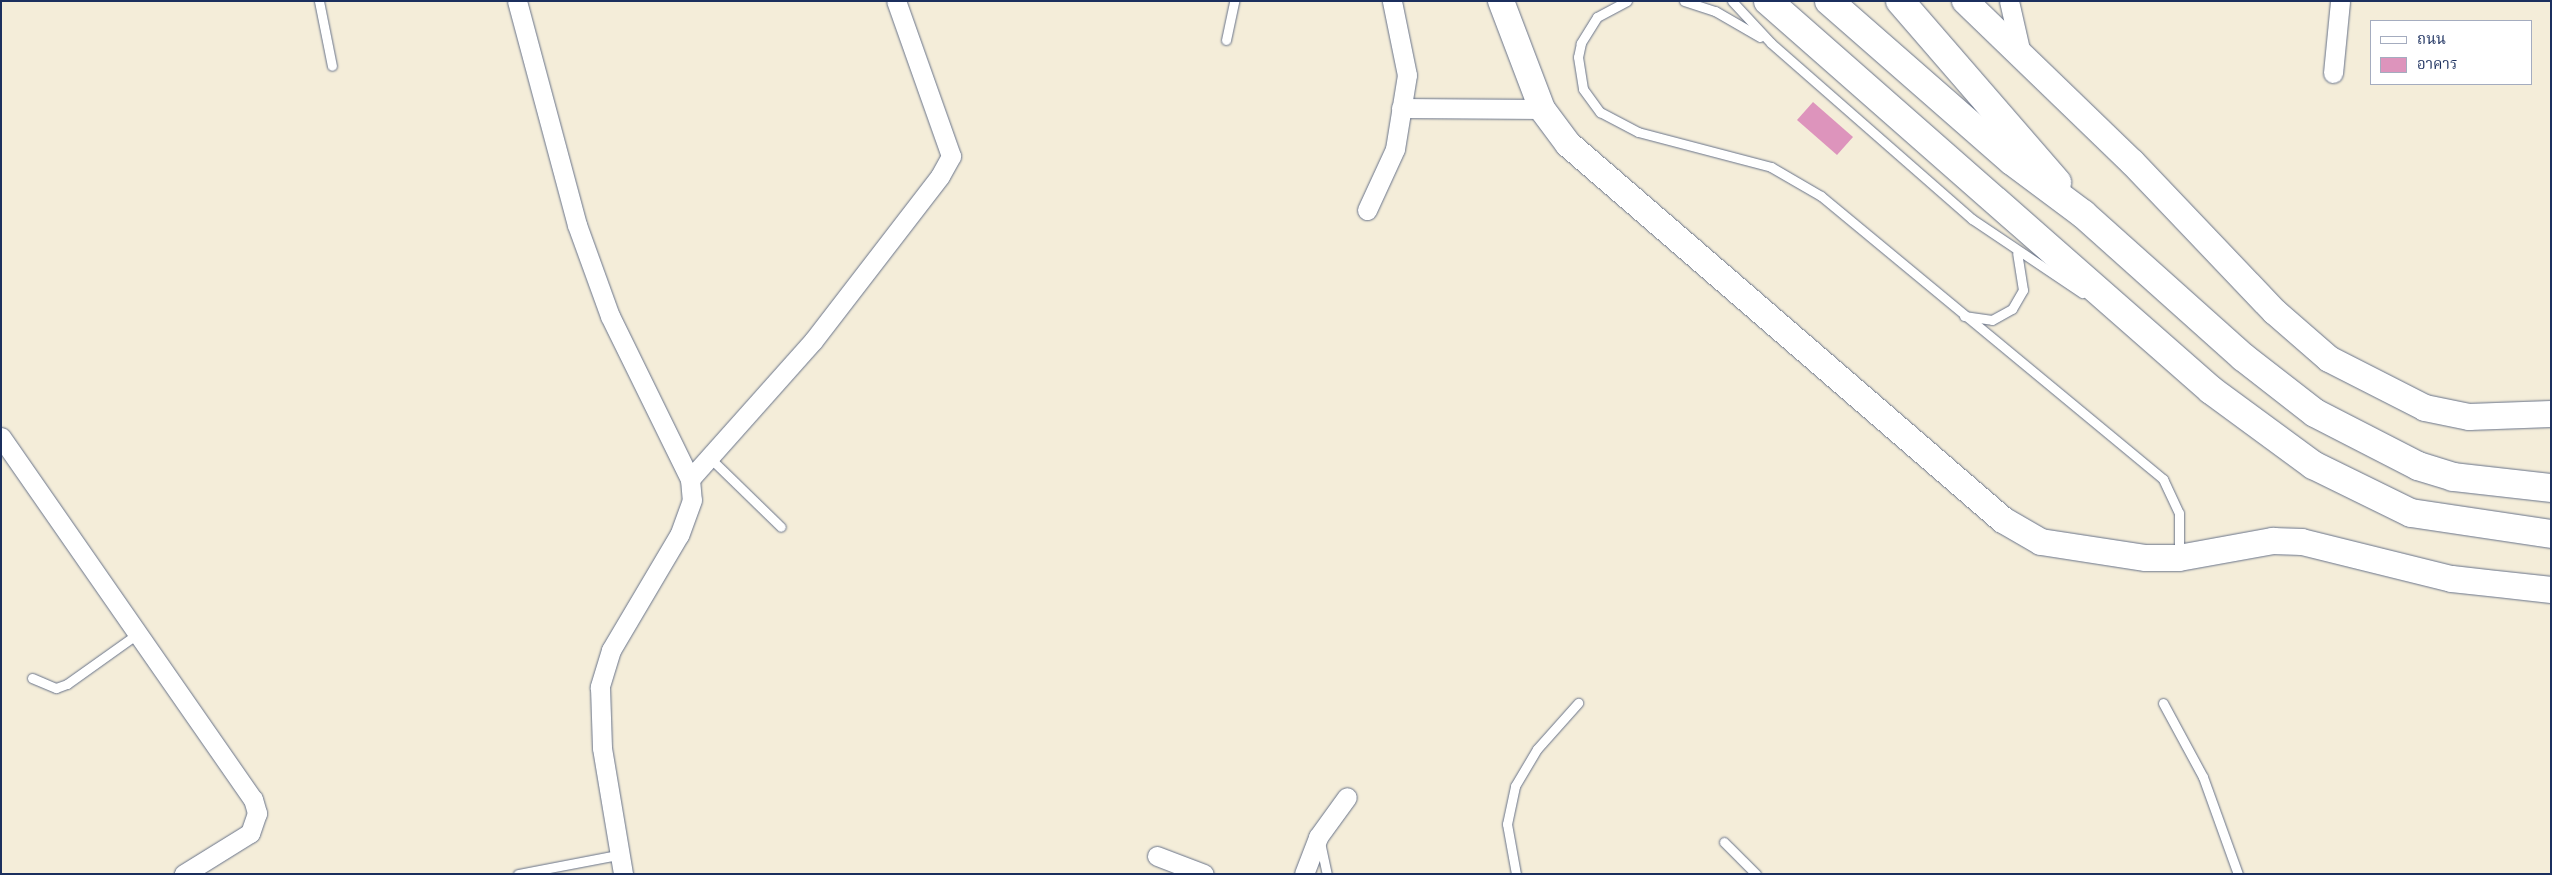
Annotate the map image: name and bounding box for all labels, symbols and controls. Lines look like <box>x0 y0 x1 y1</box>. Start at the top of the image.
legend <box>2370 20 2532 85</box>
text: ถนน <box>2417 30 2446 48</box>
text: อาคาร <box>2417 55 2457 73</box>

